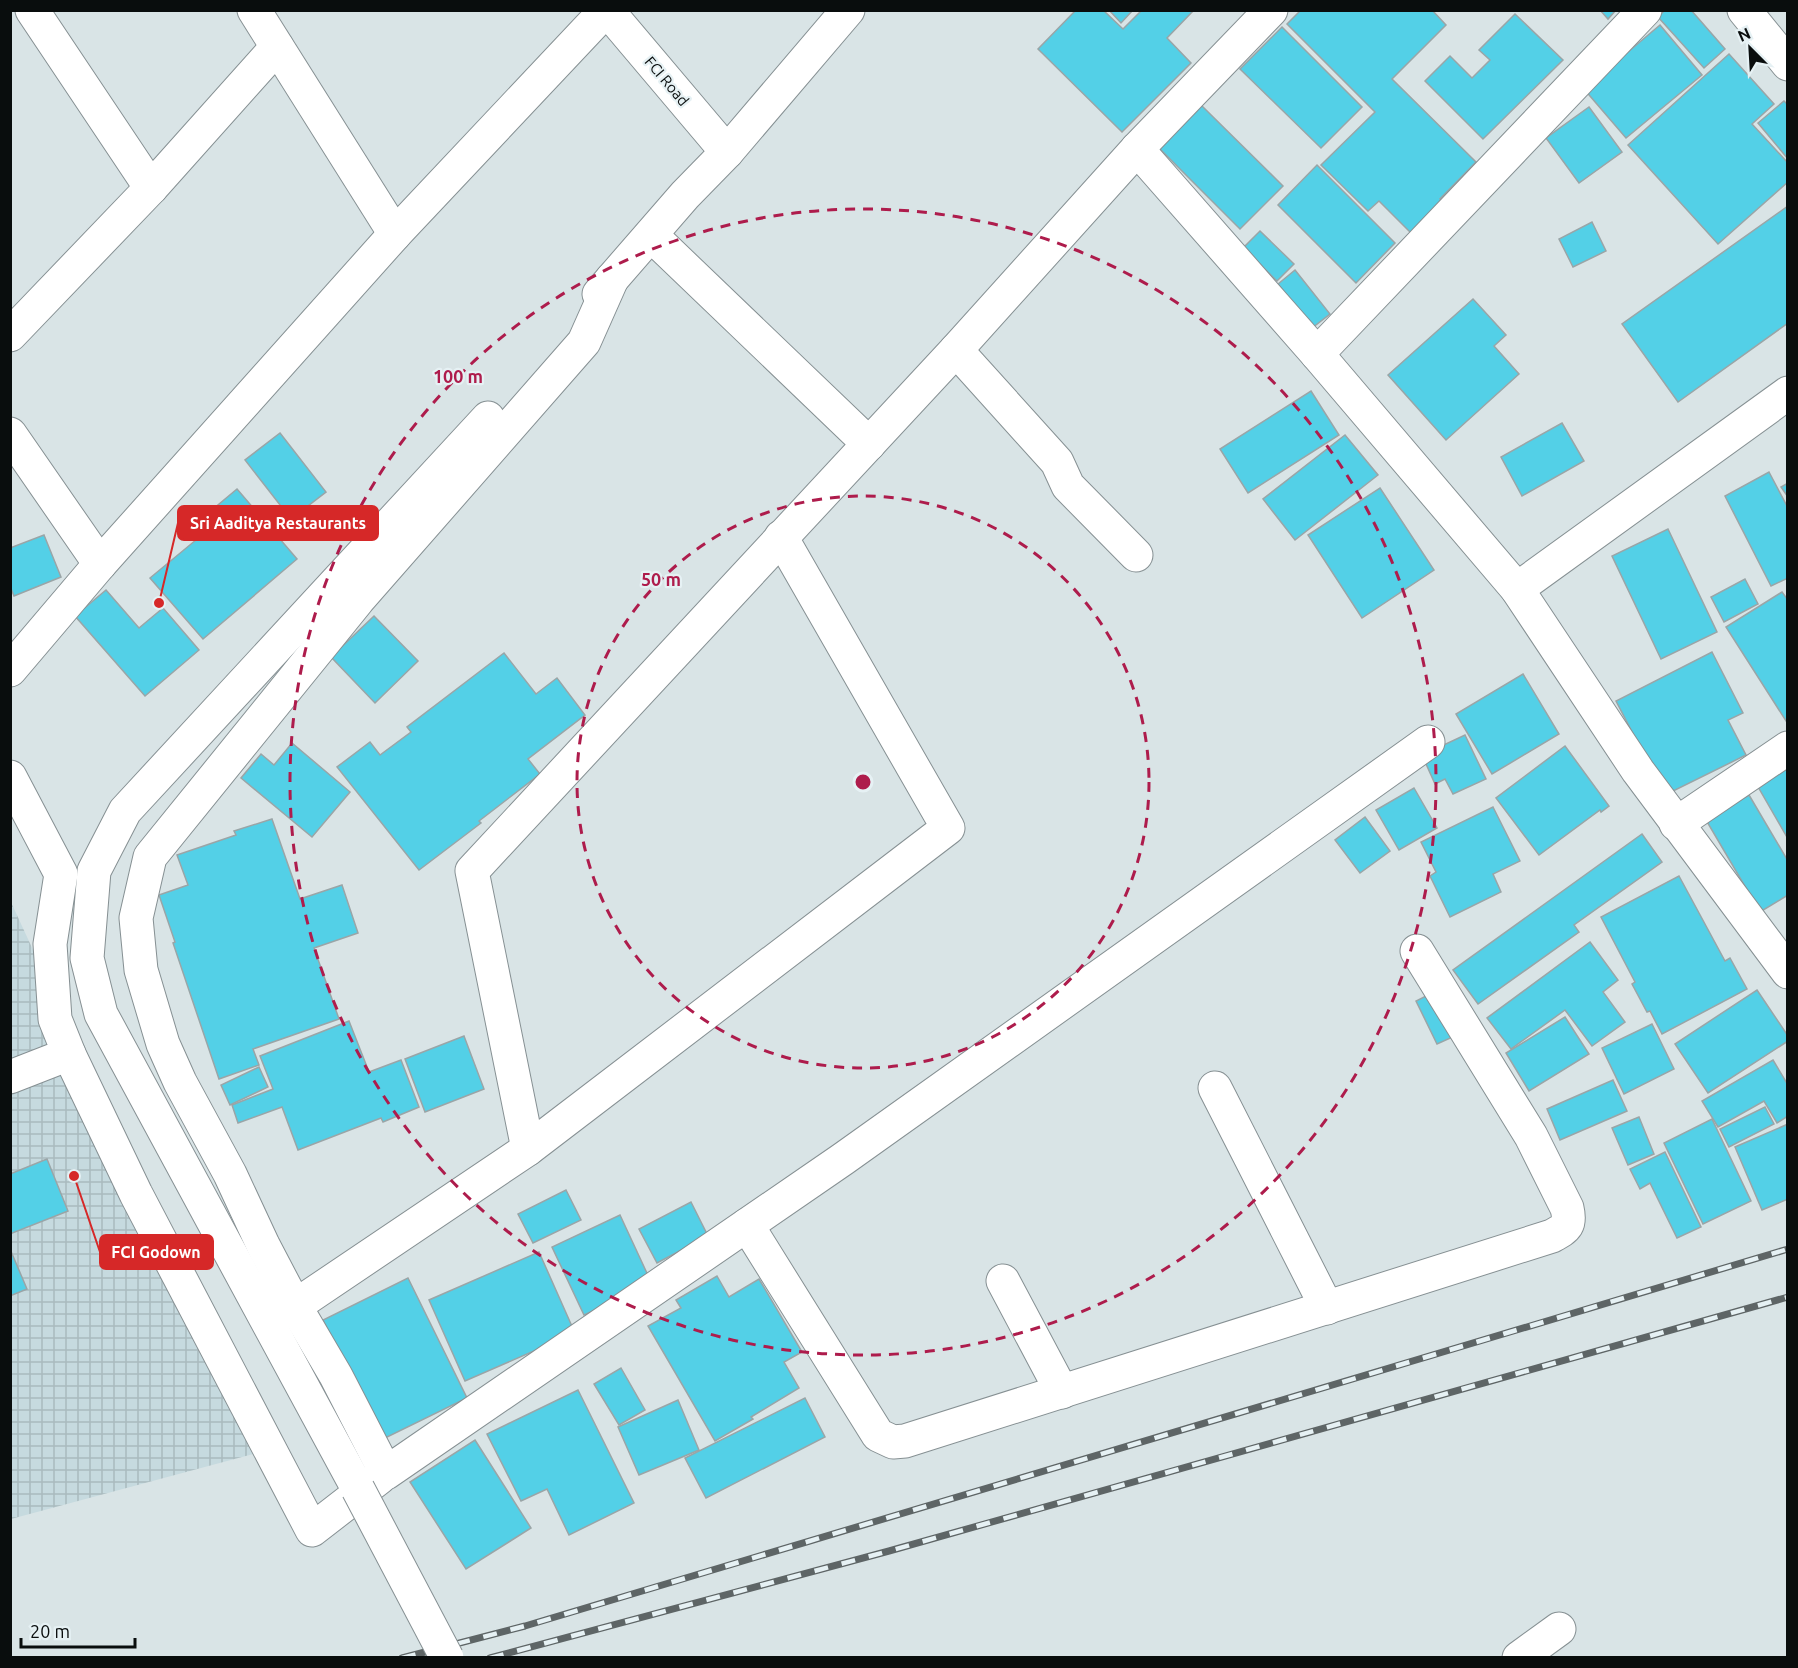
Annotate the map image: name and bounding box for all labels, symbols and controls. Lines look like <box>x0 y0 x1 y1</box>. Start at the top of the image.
north arrow <box>1720 18 1780 78</box>
text: N <box>1735 24 1753 45</box>
street label: FCI Road <box>642 53 692 109</box>
text: 100 m <box>433 366 483 386</box>
callout: Sri Aaditya Restaurants <box>178 506 378 540</box>
text: Sri Aaditya Restaurants <box>190 514 366 532</box>
text: 50 m <box>641 569 681 589</box>
centre of rings <box>853 772 873 792</box>
callout: FCI Godown <box>100 1235 213 1269</box>
text: FCI Godown <box>111 1243 201 1261</box>
scale bar <box>21 1611 135 1649</box>
text: 20 m <box>30 1621 70 1641</box>

